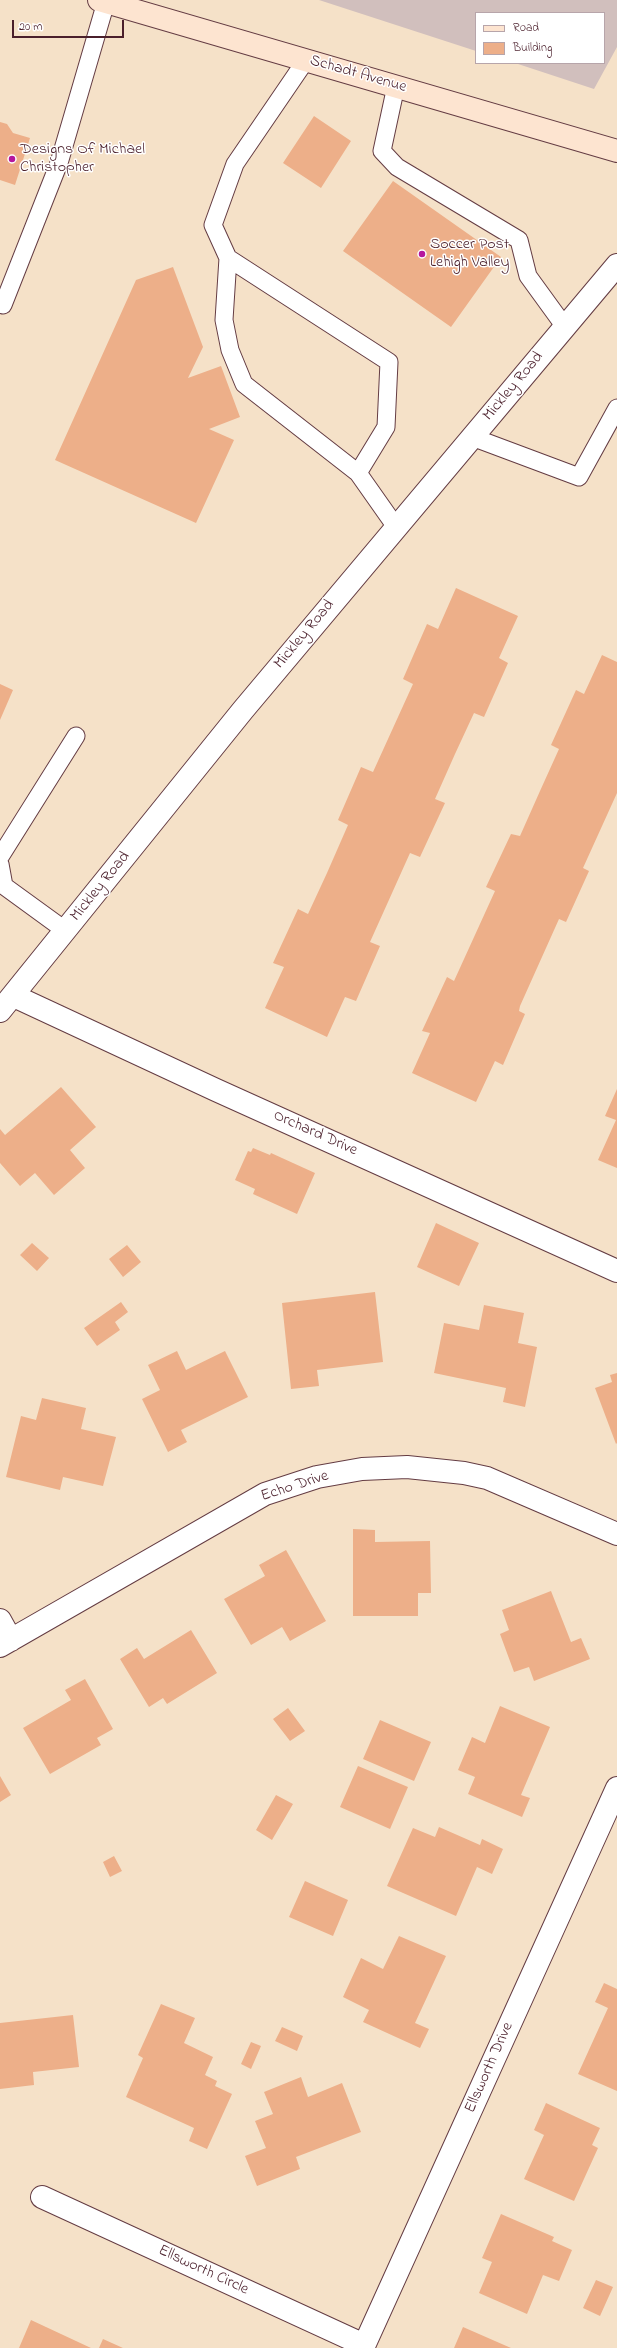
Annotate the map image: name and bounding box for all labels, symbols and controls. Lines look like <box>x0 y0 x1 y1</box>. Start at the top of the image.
scale bar <box>14 12 126 38</box>
legend <box>475 12 605 64</box>
text: 20 m <box>19 18 42 36</box>
text: Road <box>513 19 539 37</box>
text: Building <box>513 39 552 57</box>
street label: Schadt Avenue <box>307 52 409 98</box>
place label: Designs Of Michael Christopher <box>20 140 145 178</box>
marker: Designs Of Michael Christopher <box>7 154 17 164</box>
place label: Soccer Post Lehigh Valley <box>430 235 509 273</box>
marker: Soccer Post Lehigh Valley <box>417 249 427 259</box>
street label: Mickley Road <box>480 349 548 425</box>
street label: Mickley Road <box>271 597 339 673</box>
street label: Mickley Road <box>67 848 135 926</box>
street label: Orchard Drive <box>270 1107 360 1161</box>
street label: Echo Drive <box>259 1467 331 1507</box>
street label: Ellsworth Drive <box>461 2020 519 2116</box>
street label: Ellsworth Circle <box>155 2242 251 2300</box>

